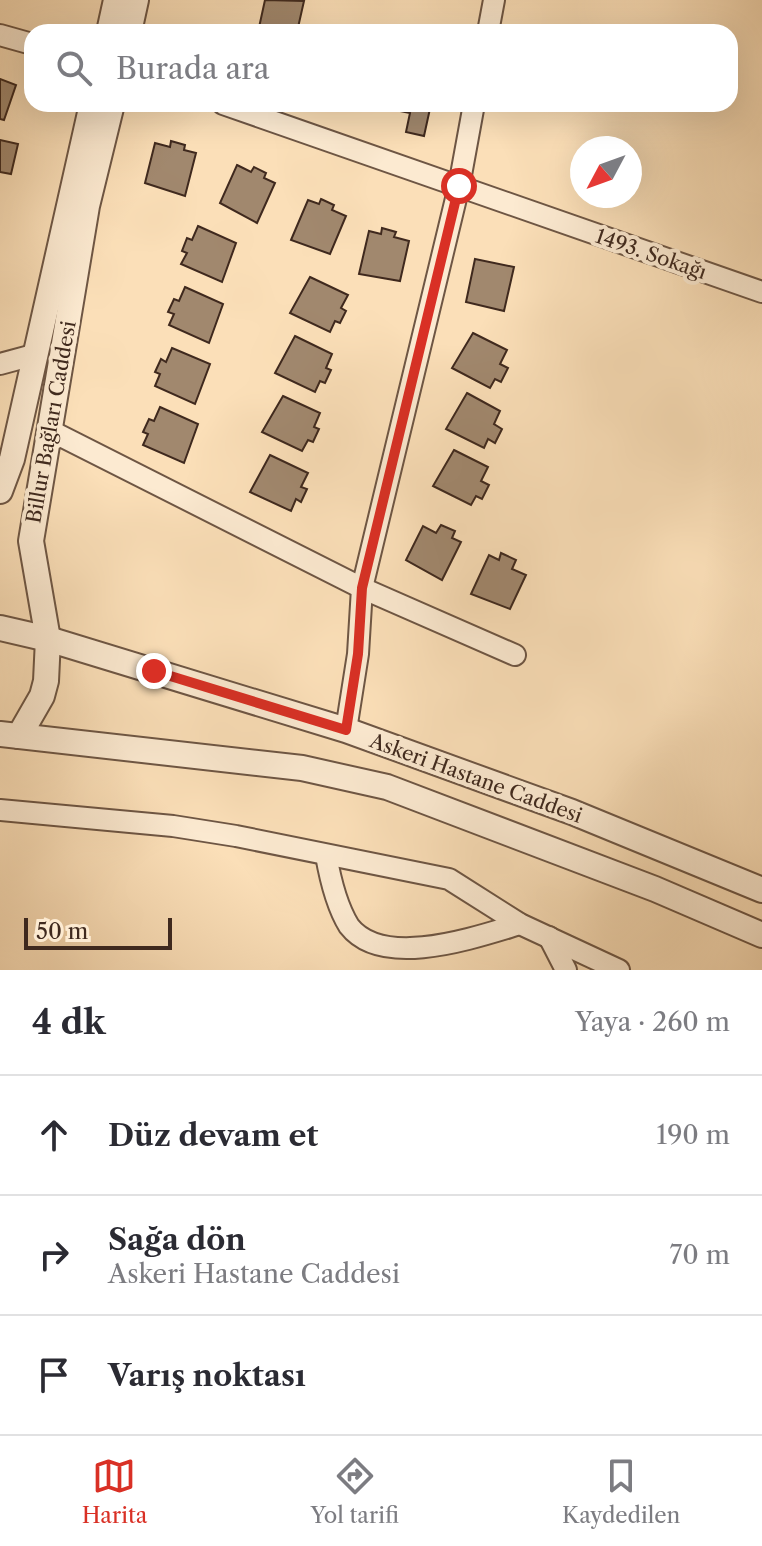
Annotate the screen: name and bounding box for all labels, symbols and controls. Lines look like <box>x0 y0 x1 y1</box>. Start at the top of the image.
search box <box>24 24 738 112</box>
icon: search <box>52 46 96 90</box>
text: Burada ara <box>116 50 270 87</box>
north arrow <box>570 136 642 208</box>
route start <box>441 168 477 204</box>
street label: 1493. Sokağı <box>592 224 710 284</box>
street label: Billur Bağları Caddesi <box>21 319 81 525</box>
route end <box>136 653 172 689</box>
street label: Askeri Hastane Caddesi <box>365 728 586 828</box>
scale bar <box>24 914 172 950</box>
text: 50 m <box>36 918 88 945</box>
text: 4 dk <box>32 1001 106 1043</box>
text: Yaya · 260 m <box>575 1006 730 1038</box>
icon: ahead <box>32 1113 76 1157</box>
text: Düz devam et <box>108 1117 318 1154</box>
text: 190 m <box>656 1119 730 1151</box>
text: Sağa dön <box>108 1221 246 1258</box>
icon: right <box>32 1233 76 1277</box>
text: 70 m <box>670 1239 730 1271</box>
text: Askeri Hastane Caddesi <box>108 1258 400 1290</box>
icon: arrive <box>32 1353 76 1397</box>
text: Varış noktası <box>108 1357 306 1394</box>
tab: Harita <box>82 1454 147 1529</box>
tab: Yol tarifi <box>311 1454 399 1529</box>
tab: Kaydedilen <box>562 1454 680 1529</box>

